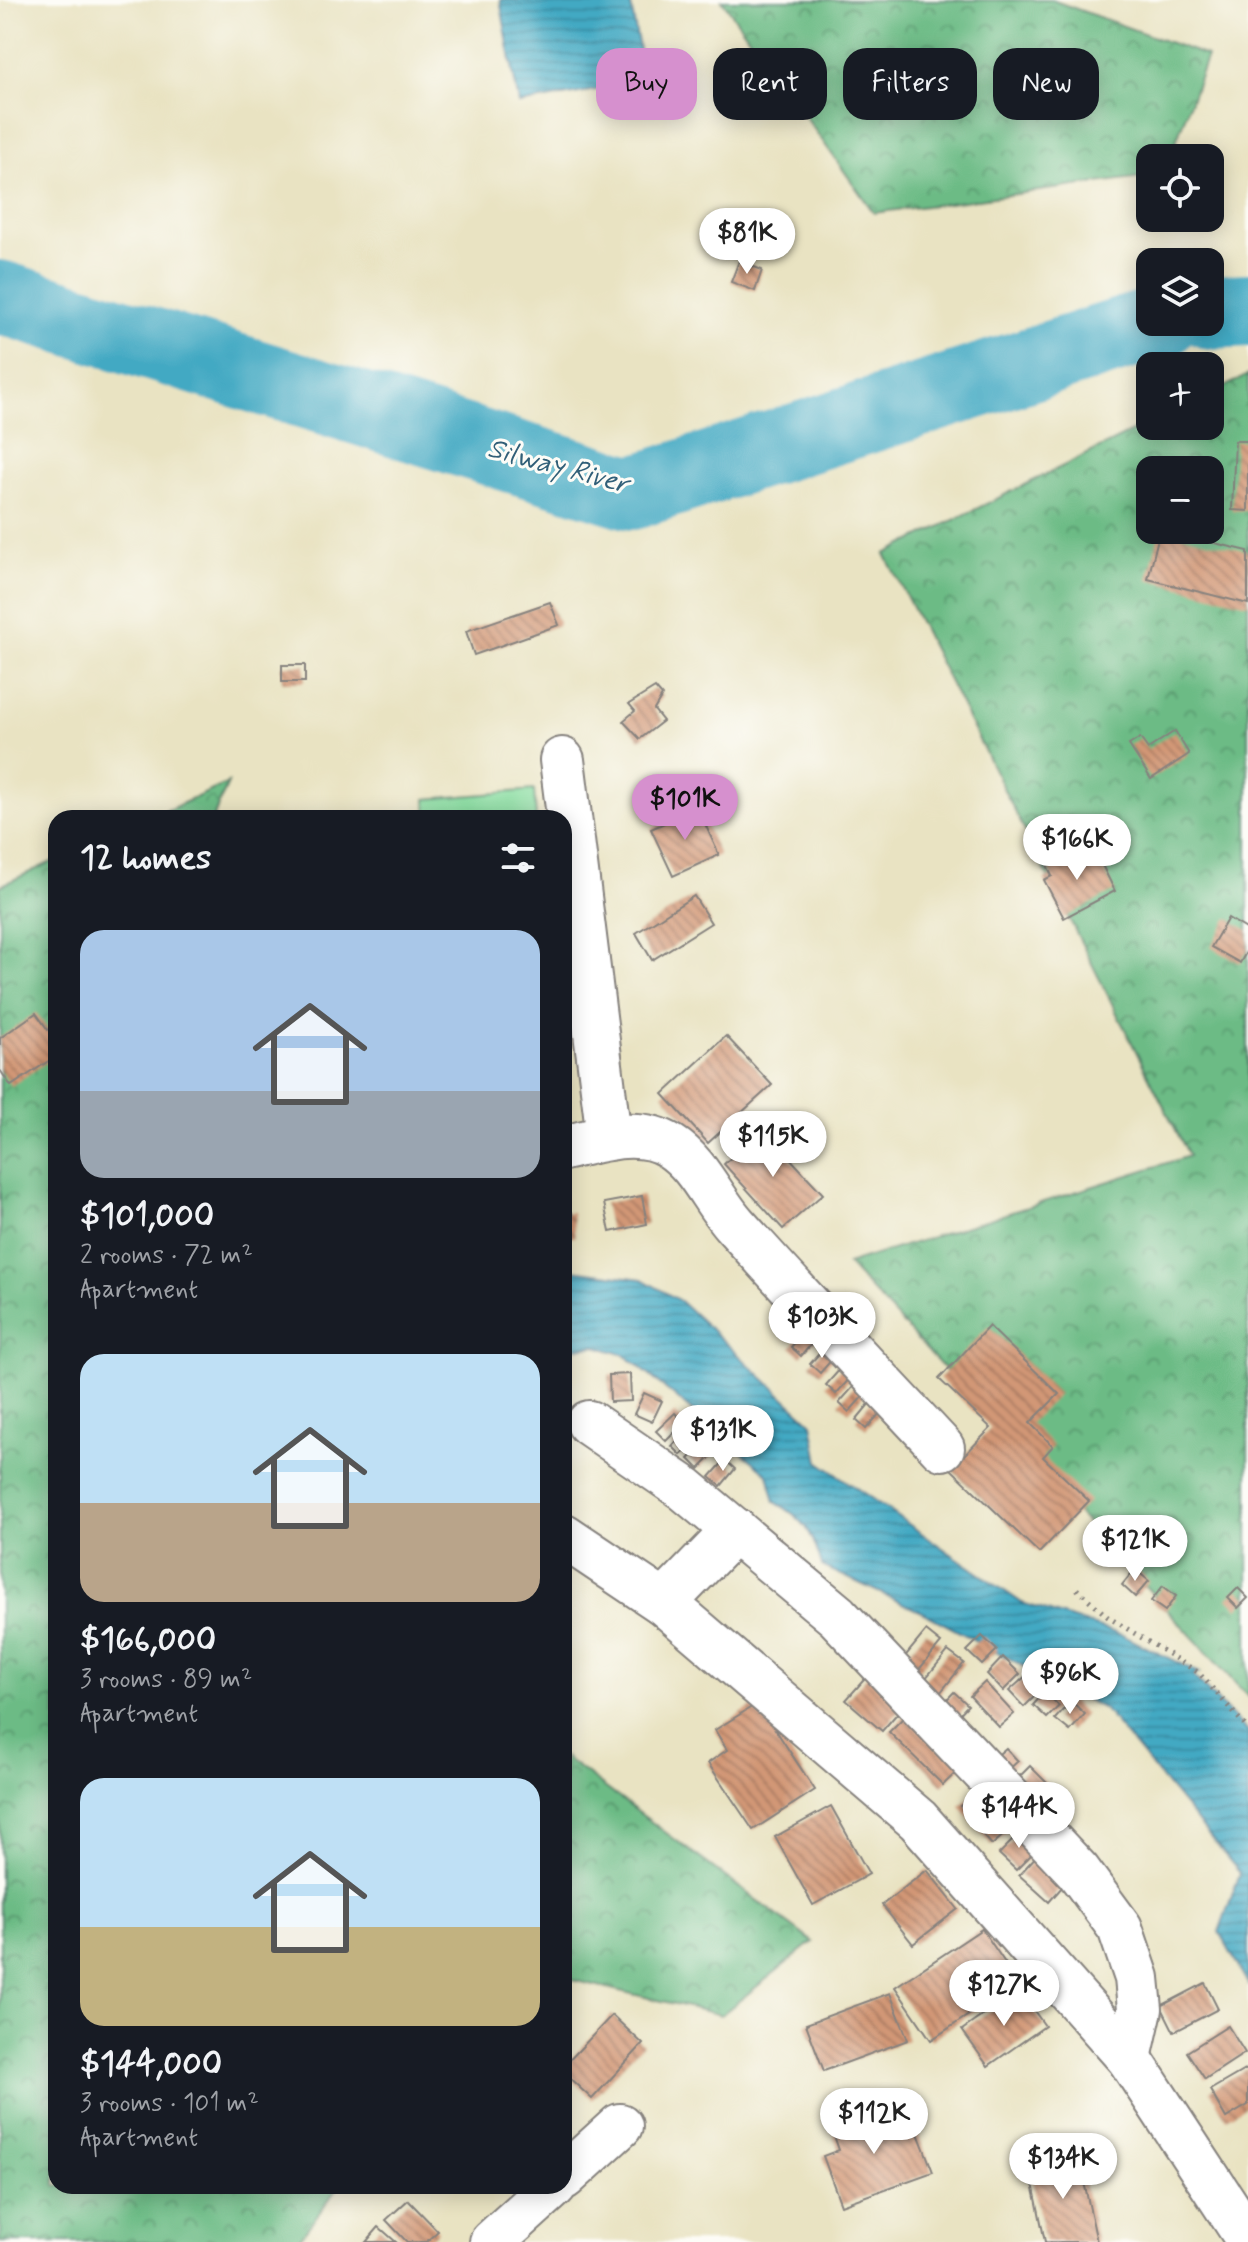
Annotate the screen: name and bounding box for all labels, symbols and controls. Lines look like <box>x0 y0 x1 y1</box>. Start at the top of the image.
chip: Buy <box>596 48 697 120</box>
chip: Rent <box>713 48 827 120</box>
chip: Filters <box>843 48 977 120</box>
chip: New <box>993 48 1099 120</box>
map controls <box>1136 144 1224 544</box>
button: locate <box>1136 144 1224 232</box>
pin: $81K <box>700 208 794 276</box>
text: $81K <box>717 217 777 251</box>
button: layers <box>1136 248 1224 336</box>
button: + <box>1136 352 1224 440</box>
water label: Silway River <box>483 430 636 504</box>
button: − <box>1136 456 1224 544</box>
pin: $101K <box>629 774 741 842</box>
text: $101K <box>650 783 720 817</box>
pin: $166K <box>1021 814 1133 882</box>
text: $166K <box>1041 823 1113 857</box>
text: 12 homes <box>80 836 211 881</box>
icon: filters <box>496 836 540 880</box>
icon: home <box>238 982 382 1126</box>
pin: $115K <box>717 1111 829 1179</box>
text: $115K <box>738 1120 808 1154</box>
text: $101,000 <box>80 1194 214 1239</box>
text: 2 rooms · 72 m² <box>80 1239 253 1273</box>
text: Apartment <box>80 1273 198 1307</box>
pin: $103K <box>766 1292 878 1360</box>
text: $103K <box>787 1301 857 1335</box>
pin: $131K <box>667 1405 779 1473</box>
icon: home <box>238 1406 382 1550</box>
text: $131K <box>690 1414 756 1448</box>
pin: $121K <box>1079 1515 1191 1583</box>
text: $121K <box>1100 1524 1170 1558</box>
text: $166,000 <box>80 1618 216 1663</box>
pin: $96K <box>1023 1648 1117 1716</box>
text: $96K <box>1040 1657 1100 1691</box>
text: 3 rooms · 89 m² <box>80 1663 252 1697</box>
text: Apartment <box>80 1697 198 1731</box>
pin: $144K <box>963 1782 1075 1850</box>
text: $144K <box>981 1791 1057 1825</box>
icon: home <box>238 1830 382 1974</box>
pin: $127K <box>948 1960 1060 2028</box>
text: $127K <box>967 1969 1041 2003</box>
text: $144,000 <box>80 2042 222 2087</box>
text: 3 rooms · 101 m² <box>80 2087 259 2121</box>
pin: $112K <box>818 2088 930 2156</box>
text: $112K <box>838 2097 910 2131</box>
text: Apartment <box>80 2121 198 2155</box>
pin: $134K <box>1007 2133 1119 2201</box>
text: $134K <box>1027 2142 1099 2176</box>

